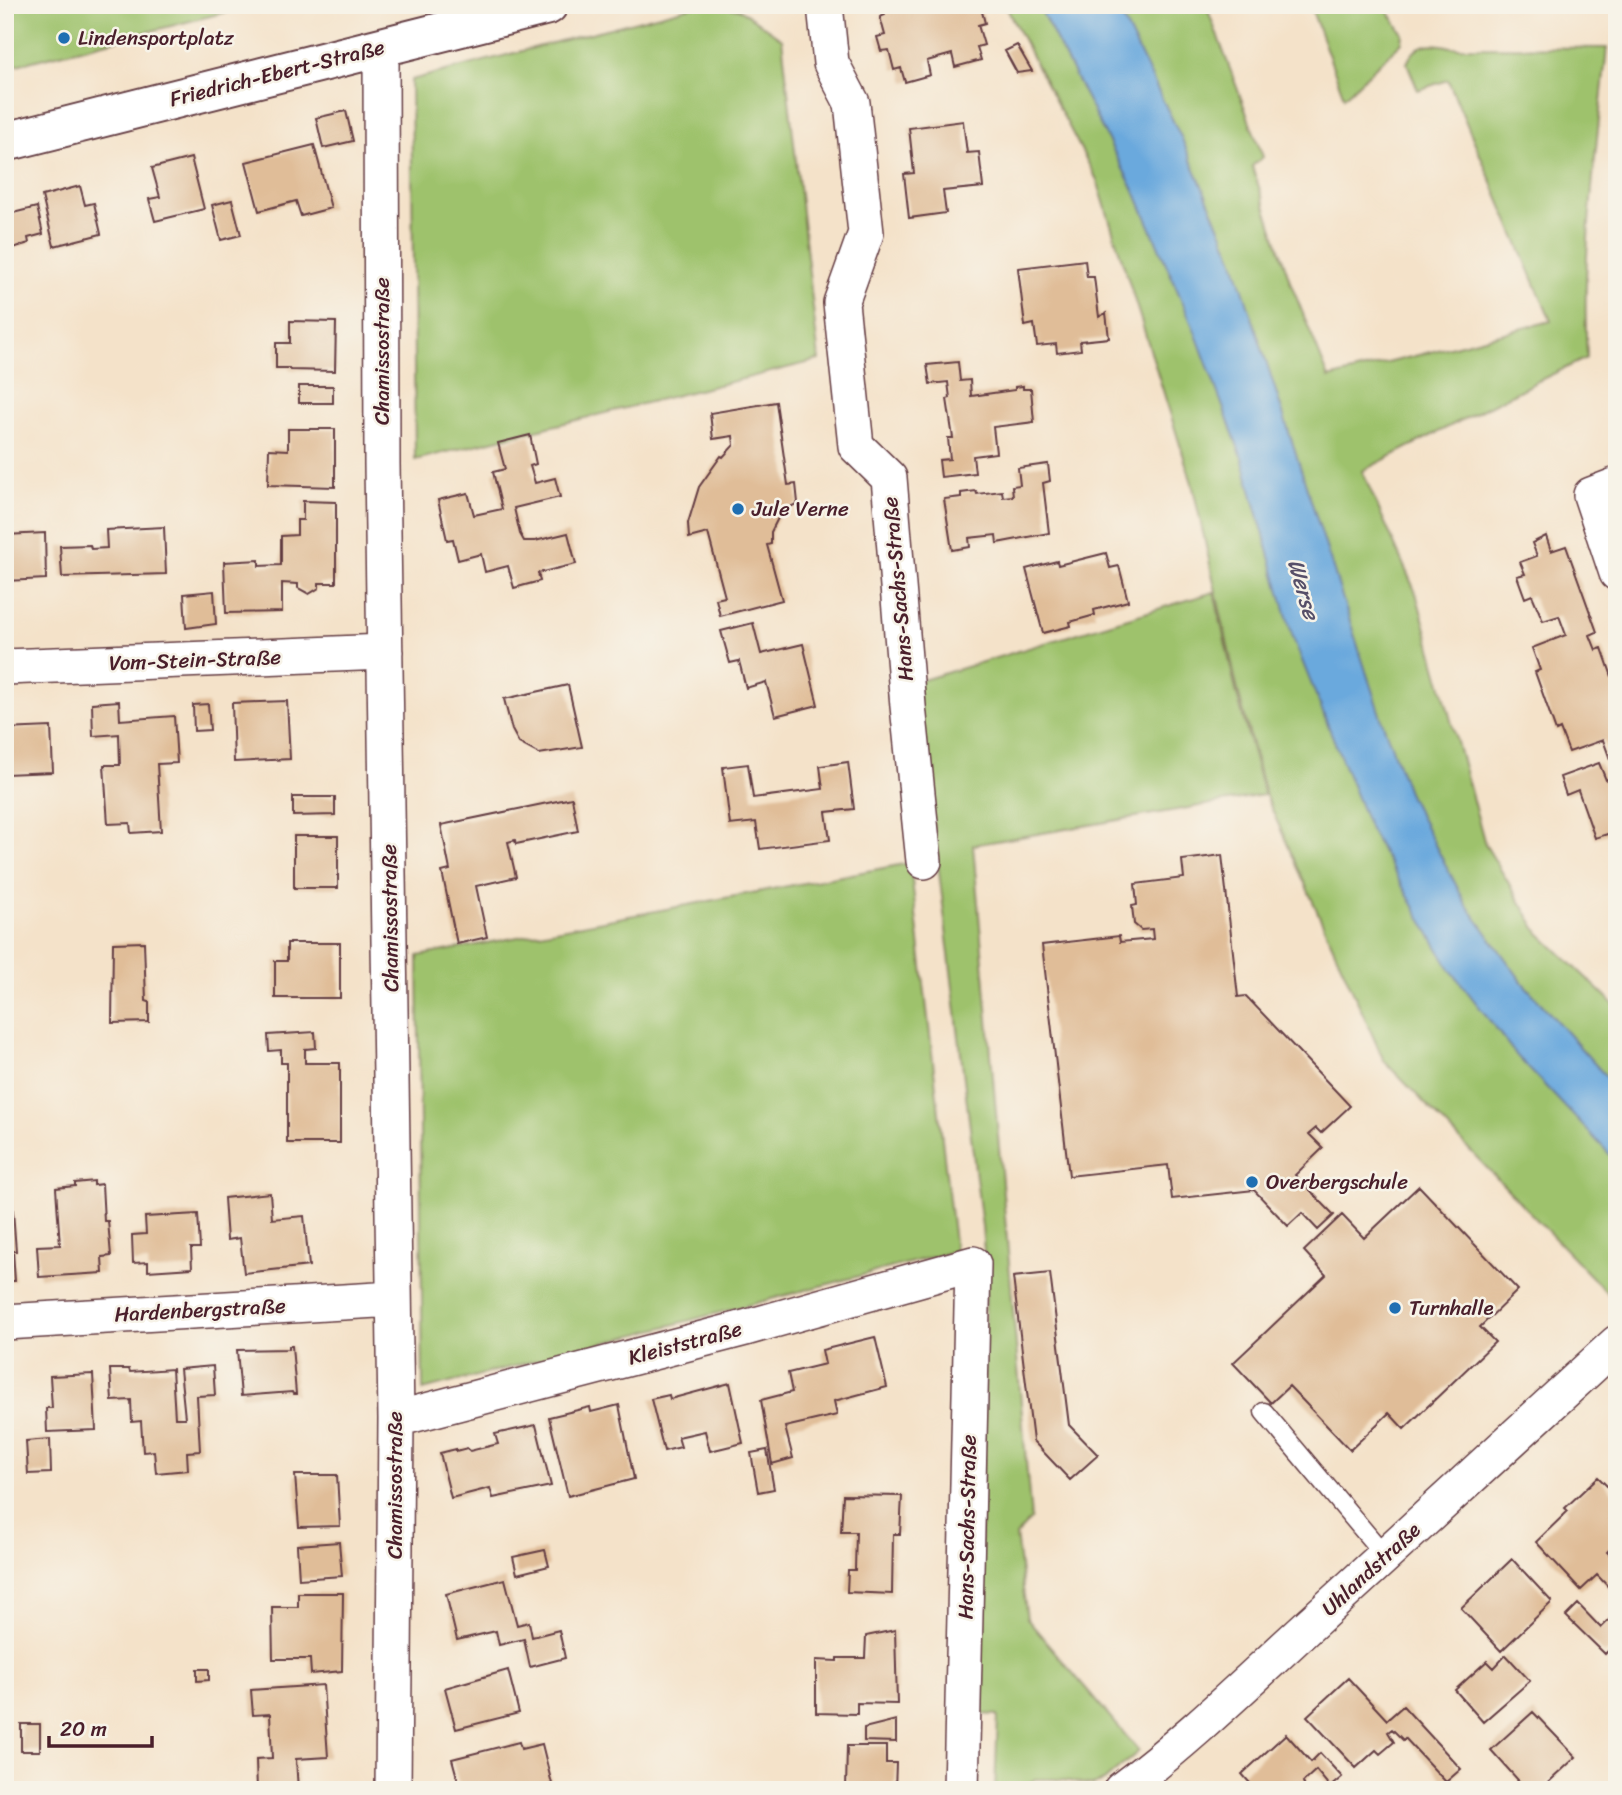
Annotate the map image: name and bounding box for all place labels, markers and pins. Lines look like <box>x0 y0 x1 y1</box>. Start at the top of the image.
place label: Lindensportplatz <box>78 19 235 57</box>
marker: Lindensportplatz <box>56 30 72 46</box>
place label: Jule Verne <box>751 490 849 528</box>
marker: Jule Verne <box>730 501 746 517</box>
place label: Overbergschule <box>1266 1163 1408 1201</box>
marker: Overbergschule <box>1244 1174 1260 1190</box>
place label: Turnhalle <box>1409 1289 1494 1327</box>
marker: Turnhalle <box>1387 1300 1403 1316</box>

